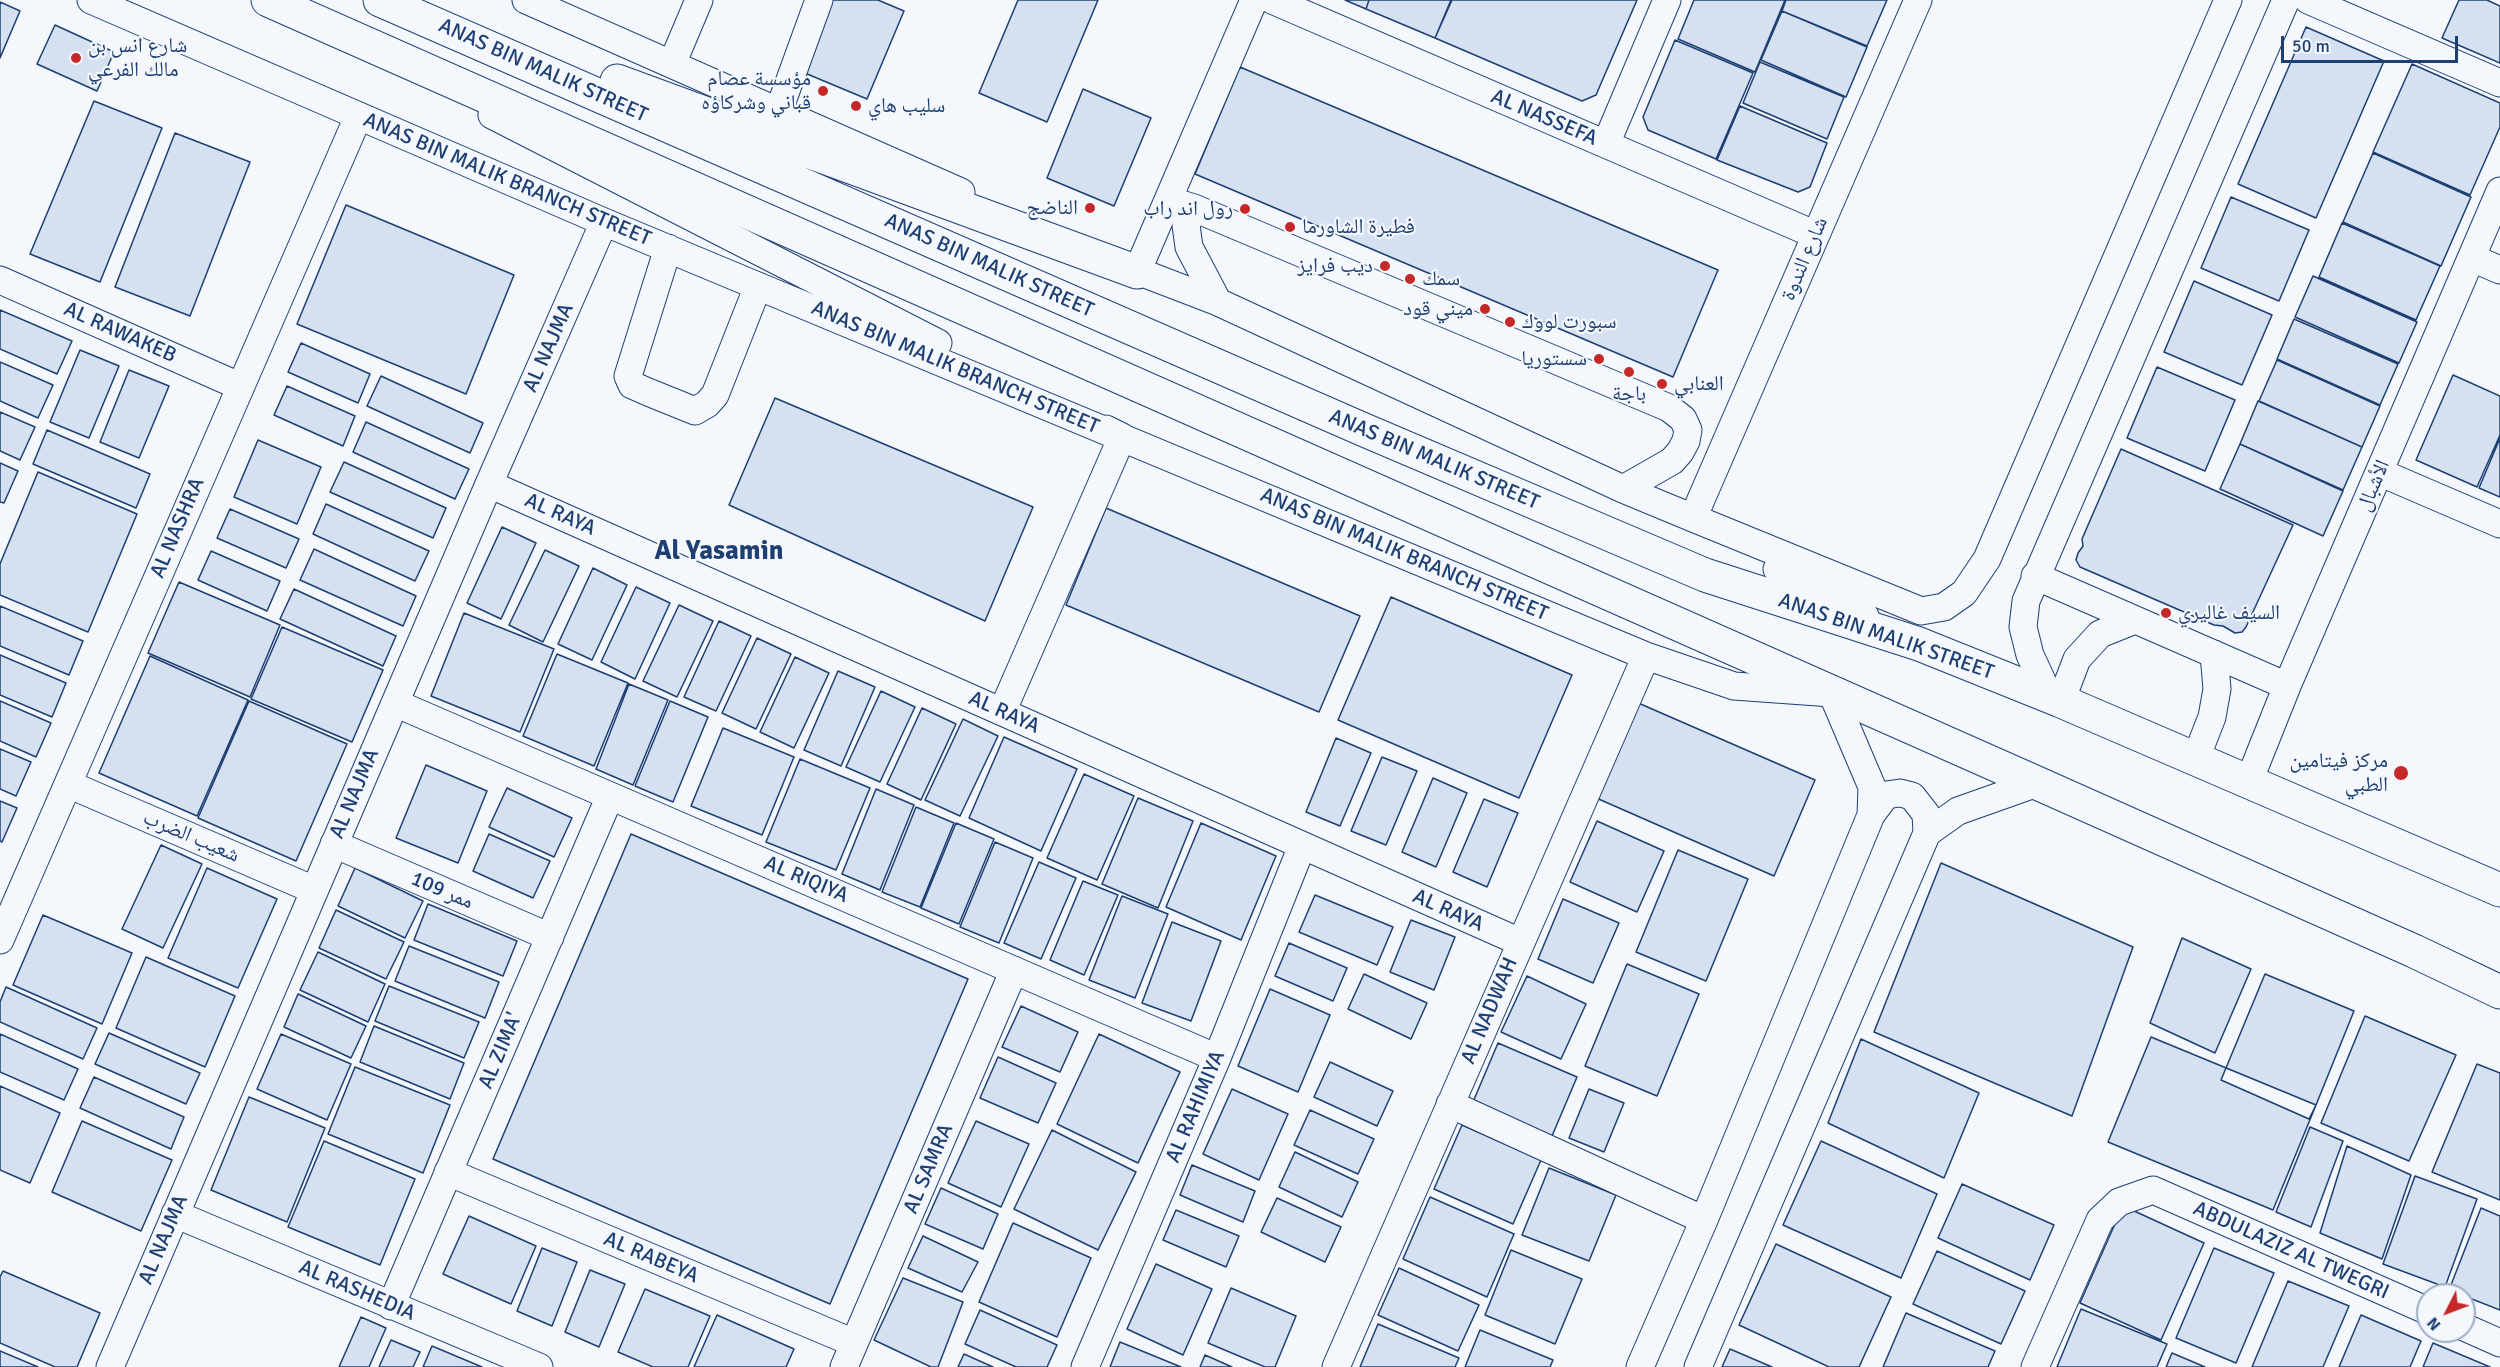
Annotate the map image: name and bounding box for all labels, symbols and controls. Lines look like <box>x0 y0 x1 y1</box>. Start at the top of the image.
street label: ANAS BIN MALIK STREET <box>435 14 651 128</box>
scale bar <box>2284 24 2461 62</box>
place label: شارع انس بن مالك الفرعي <box>88 33 187 83</box>
text: 50 m <box>2292 35 2330 57</box>
marker: شارع انس بن مالك الفرعي <box>69 51 83 65</box>
place label: مؤسسة عصام قباني وشركاؤه <box>701 66 811 116</box>
marker: مؤسسة عصام قباني وشركاؤه <box>816 84 830 98</box>
street label: AL NASSEFA <box>1487 84 1601 152</box>
place label: سليب هاي <box>868 93 945 119</box>
marker: سليب هاي <box>849 99 863 113</box>
street label: ANAS BIN MALIK BRANCH STREET <box>359 108 655 252</box>
place label: الناضج <box>1027 195 1078 221</box>
place label: رول اند راب <box>1143 196 1233 222</box>
marker: الناضج <box>1083 201 1097 215</box>
marker: رول اند راب <box>1238 202 1252 216</box>
street label: ANAS BIN MALIK STREET <box>881 209 1097 323</box>
street label: شارع الندوة <box>1776 213 1834 305</box>
place label: فطيرة الشاورما <box>1302 214 1415 240</box>
marker: فطيرة الشاورما <box>1283 220 1297 234</box>
place label: ديب فرايز <box>1297 253 1373 279</box>
marker: ديب فرايز <box>1378 259 1392 273</box>
place label: سمك <box>1422 266 1460 292</box>
marker: سمك <box>1403 272 1417 286</box>
street label: ANAS BIN MALIK BRANCH STREET <box>807 296 1103 440</box>
place label: ميني قود <box>1403 296 1473 322</box>
street label: AL RAWAKEB <box>60 297 180 369</box>
street label: AL NAJMA <box>518 300 580 396</box>
marker: ميني قود <box>1478 302 1492 316</box>
place label: سبورت لووك <box>1522 309 1617 335</box>
marker: سبورت لووك <box>1503 315 1517 329</box>
place label: سستوريا <box>1521 346 1587 372</box>
marker: سستوريا <box>1592 352 1606 366</box>
marker: باجة <box>1622 365 1636 379</box>
place label: العنابي <box>1674 371 1724 397</box>
marker: العنابي <box>1655 377 1669 391</box>
place label: باجة <box>1612 381 1646 407</box>
street label: ANAS BIN MALIK STREET <box>1325 404 1543 516</box>
street label: الأشبال <box>2352 456 2396 516</box>
street label: AL NASHRA <box>146 474 210 582</box>
street label: ANAS BIN MALIK BRANCH STREET <box>1256 483 1552 627</box>
street label: AL RAYA <box>521 488 599 542</box>
district label: Al Yasamin <box>655 536 783 568</box>
street label: ANAS BIN MALIK STREET <box>1775 588 1997 686</box>
place label: السيف غاليري <box>2178 600 2280 626</box>
marker: السيف غاليري <box>2159 606 2173 620</box>
street label: AL RAYA <box>965 686 1043 740</box>
street label: AL NAJMA <box>325 745 385 843</box>
place label: مركز فيتامين الطبي <box>2289 748 2388 798</box>
marker: مركز فيتامين الطبي <box>2392 764 2410 782</box>
street label: شعيب الضرب <box>139 805 243 869</box>
street label: AL RIQIYA <box>760 851 852 909</box>
street label: ممر 109 <box>407 867 477 915</box>
street label: AL RAYA <box>1409 884 1487 938</box>
street label: AL NADWAH <box>1456 954 1524 1068</box>
street label: AL ZIMA' <box>474 1009 528 1093</box>
street label: AL RAHIMIYA <box>1161 1047 1231 1167</box>
street label: AL SAMRA <box>899 1120 959 1218</box>
street label: AL NAJMA <box>134 1191 194 1289</box>
street label: ABDULAZIZ AL TWEGRI <box>2189 1196 2393 1306</box>
street label: AL RABEYA <box>600 1227 702 1289</box>
street label: AL RASHEDIA <box>295 1255 419 1327</box>
north arrow <box>2416 1283 2476 1343</box>
text: N <box>2423 1313 2445 1335</box>

